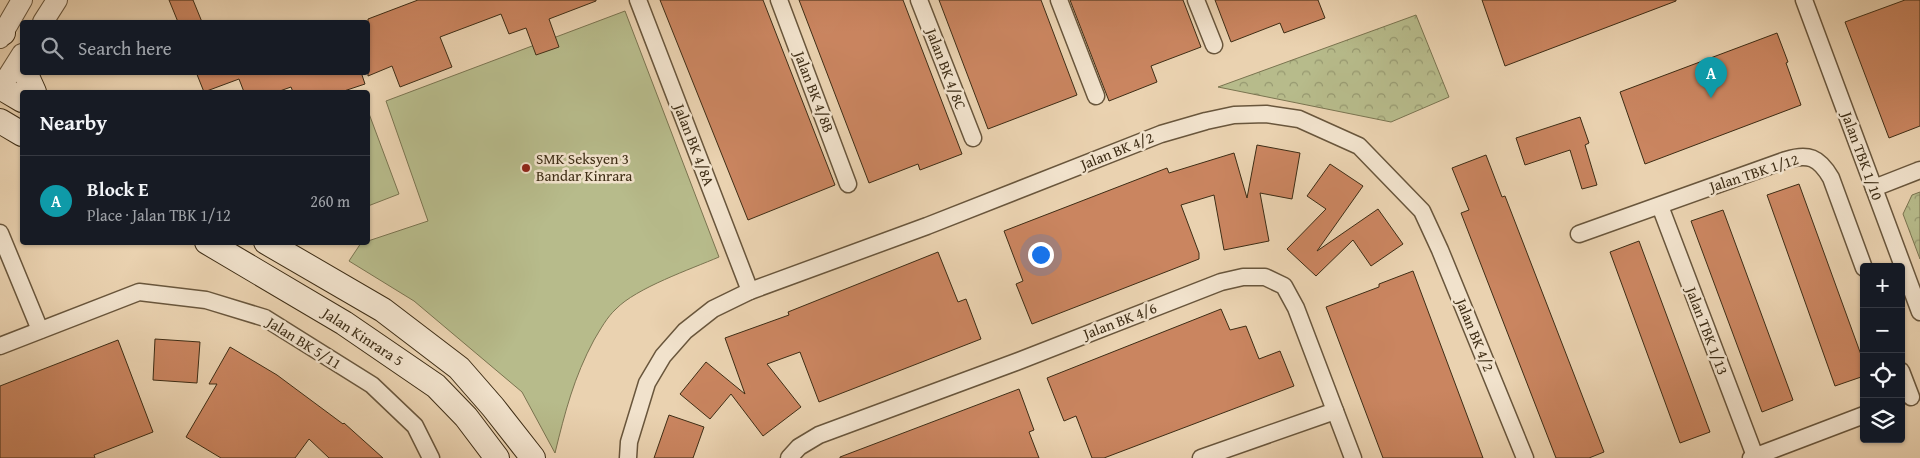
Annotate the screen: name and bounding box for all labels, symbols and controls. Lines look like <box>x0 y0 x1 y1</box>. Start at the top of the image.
search box <box>20 20 370 75</box>
street label: Jalan BK 4/8C <box>921 23 972 112</box>
icon: search <box>38 34 66 62</box>
text: Search here <box>78 34 172 62</box>
street label: Jalan BK 4/8B <box>789 46 840 136</box>
pin: A <box>1695 57 1727 98</box>
street label: Jalan BK 4/8A <box>669 99 720 189</box>
text: Nearby <box>40 107 107 138</box>
street label: Jalan TBK 1/10 <box>1836 107 1888 203</box>
street label: Jalan BK 4/2 <box>1075 126 1156 175</box>
place label: SMK Seksyen 3 Bandar Kinrara <box>536 148 632 186</box>
street label: Jalan TBK 1/12 <box>1705 148 1801 197</box>
marker: SMK Seksyen 3 Bandar Kinrara <box>520 162 532 174</box>
text: Block E <box>87 175 148 203</box>
text: A <box>51 189 61 213</box>
text: 260 m <box>310 189 350 213</box>
text: Place · Jalan TBK 1/12 <box>87 203 231 227</box>
your location <box>1028 242 1054 268</box>
map controls <box>1860 263 1905 443</box>
button: + <box>1860 263 1905 308</box>
street label: Jalan TBK 1/13 <box>1680 282 1734 378</box>
street label: Jalan BK 4/2 <box>1451 293 1500 374</box>
street label: Jalan BK 4/6 <box>1078 297 1160 345</box>
street label: Jalan Kinrara 5 <box>317 301 408 371</box>
button: − <box>1860 308 1905 353</box>
street label: Jalan BK 5/11 <box>261 310 346 374</box>
button: locate <box>1860 353 1905 398</box>
button: layers <box>1860 398 1905 443</box>

